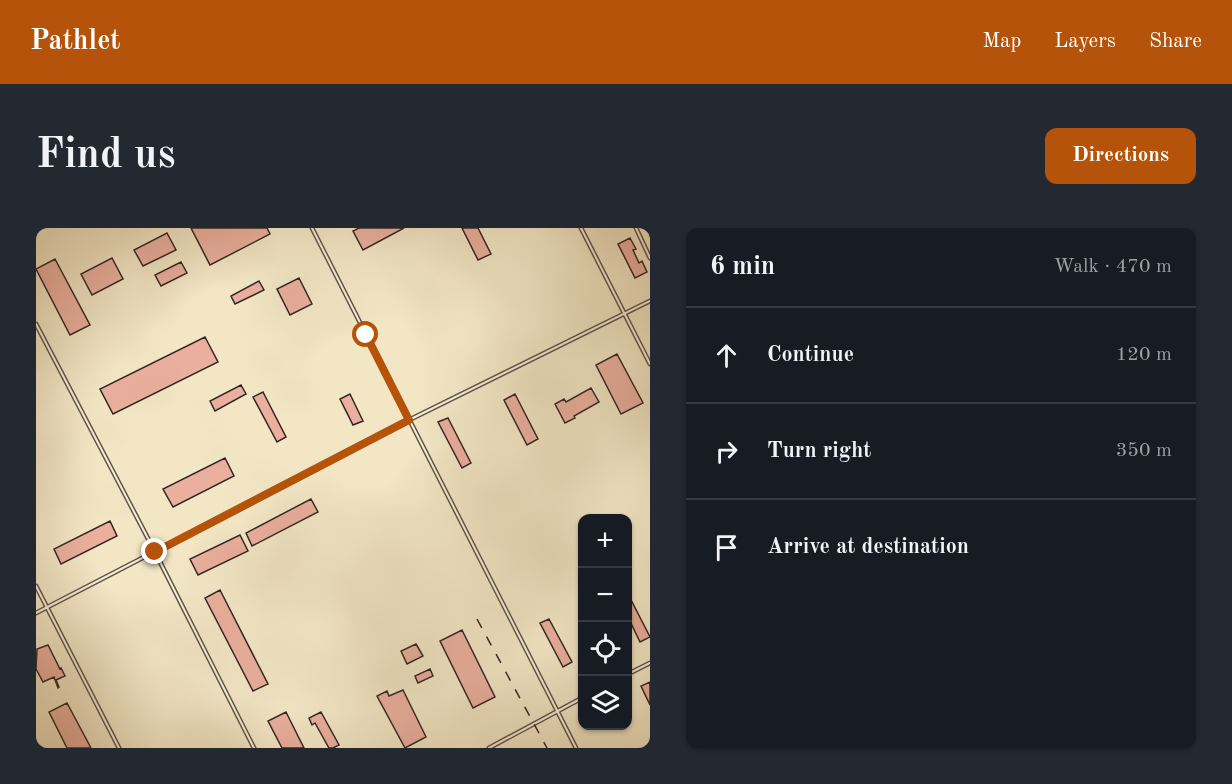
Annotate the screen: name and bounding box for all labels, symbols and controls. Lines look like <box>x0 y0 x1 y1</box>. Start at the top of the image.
text: Pathlet <box>30 28 121 56</box>
text: Map <box>982 31 1021 52</box>
text: Layers <box>1054 31 1116 52</box>
text: Share <box>1149 31 1202 52</box>
button: Directions <box>1045 128 1196 184</box>
text: Find us <box>36 135 175 177</box>
text: 6 min <box>710 254 775 280</box>
text: Walk · 470 m <box>1053 257 1172 277</box>
route start <box>352 321 378 347</box>
icon: ahead <box>710 339 743 372</box>
text: Continue <box>767 344 854 366</box>
text: 120 m <box>1116 345 1172 365</box>
icon: right <box>710 435 743 468</box>
text: Turn right <box>767 440 871 462</box>
text: 350 m <box>1116 441 1172 461</box>
map controls <box>578 514 632 730</box>
button: + <box>578 514 632 568</box>
icon: arrive <box>710 531 743 564</box>
text: Arrive at destination <box>767 536 969 558</box>
route end <box>141 538 167 564</box>
button: − <box>578 568 632 622</box>
button: locate <box>578 622 632 676</box>
button: layers <box>578 676 632 730</box>

